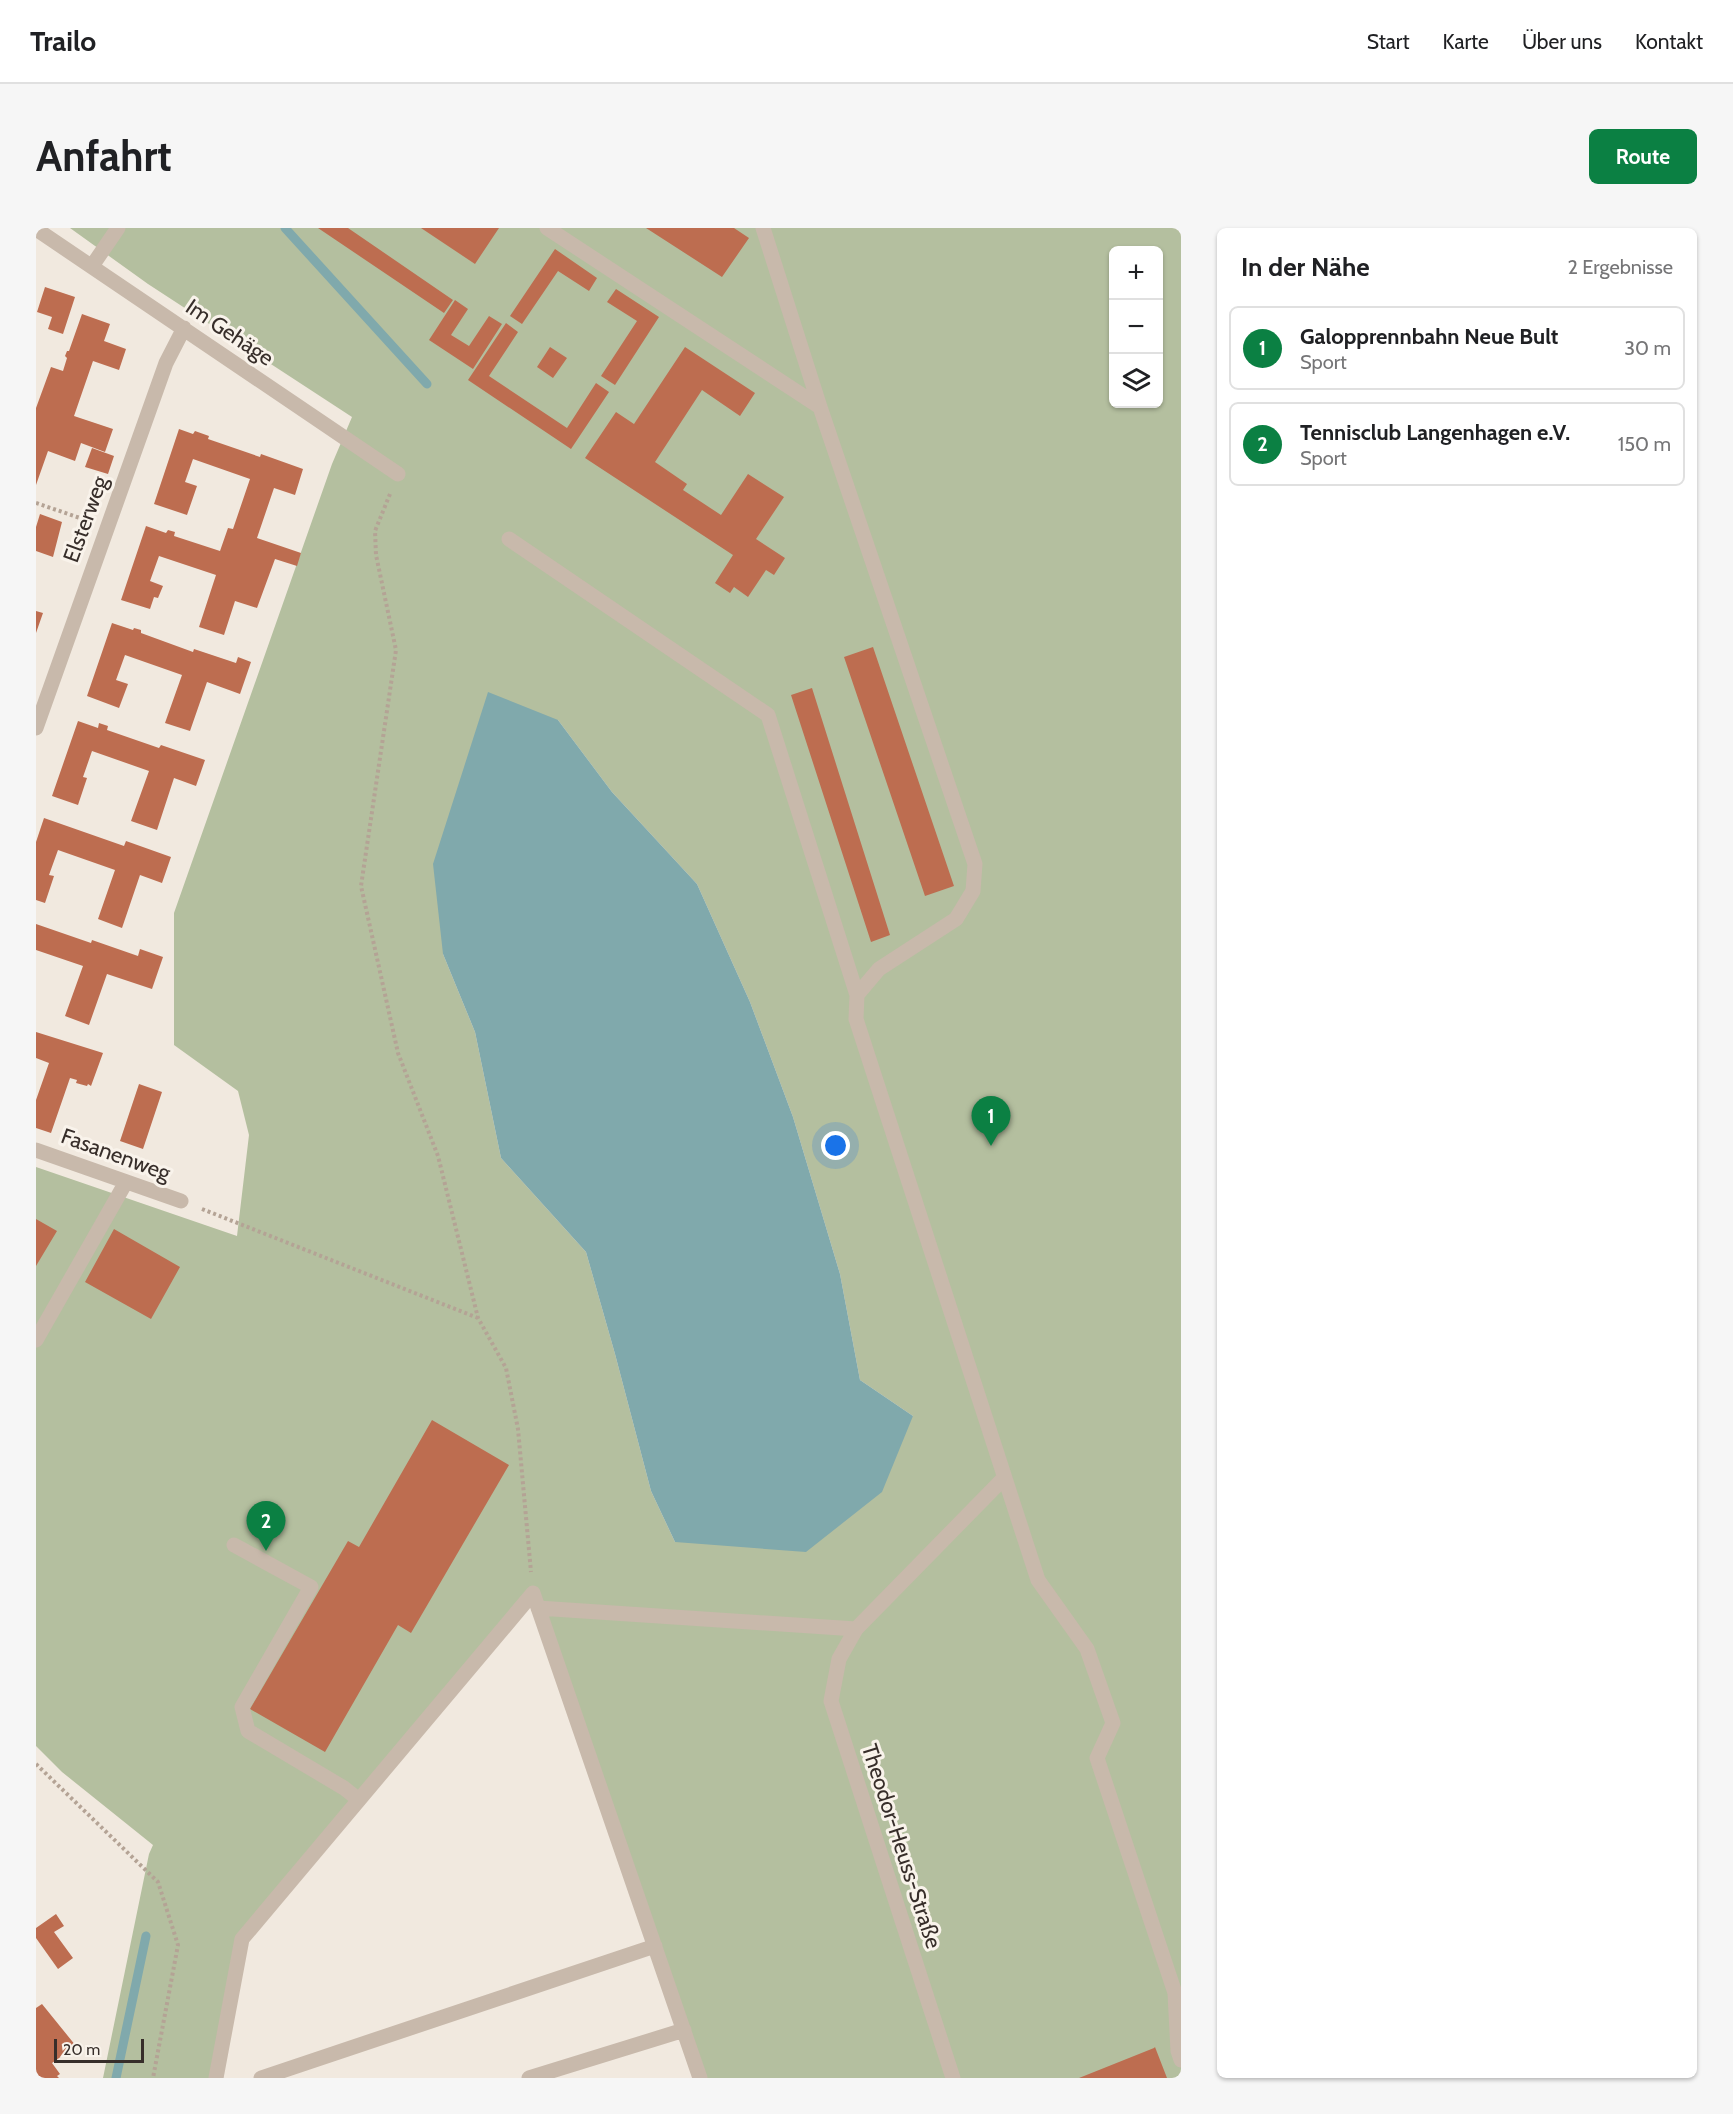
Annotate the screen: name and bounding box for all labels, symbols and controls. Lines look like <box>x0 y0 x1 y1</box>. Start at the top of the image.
text: Trailo <box>30 24 96 58</box>
text: Start <box>1367 29 1410 54</box>
text: Karte <box>1443 29 1489 54</box>
text: Über uns <box>1522 29 1602 54</box>
text: Kontakt <box>1635 29 1703 54</box>
button: Route <box>1589 129 1697 184</box>
text: Anfahrt <box>36 130 172 182</box>
map controls <box>1109 246 1163 408</box>
button: + <box>1109 246 1163 300</box>
text: In der Nähe <box>1241 251 1370 283</box>
text: 2 Ergebnisse <box>1567 255 1673 279</box>
street label: Im Gehäge <box>181 293 279 372</box>
button: − <box>1109 300 1163 354</box>
text: Galopprennbahn Neue Bult <box>1300 323 1558 350</box>
text: 1 <box>1259 336 1266 360</box>
text: 30 m <box>1624 336 1671 360</box>
text: Sport <box>1300 350 1347 374</box>
button: layers <box>1109 354 1163 408</box>
text: Tennisclub Langenhagen e.V. <box>1300 419 1570 446</box>
text: 2 <box>1257 432 1268 456</box>
text: 150 m <box>1618 432 1671 456</box>
text: Sport <box>1300 446 1347 470</box>
street label: Elsterweg <box>57 471 114 566</box>
pin: 1 <box>972 1096 1010 1146</box>
street label: Fasanenweg <box>58 1122 175 1187</box>
your location <box>821 1131 850 1160</box>
pin: 2 <box>246 1502 286 1551</box>
street label: Theodor-Heuss-Straße <box>856 1741 947 1952</box>
scale bar <box>54 2036 144 2064</box>
text: 20 m <box>63 2040 100 2059</box>

